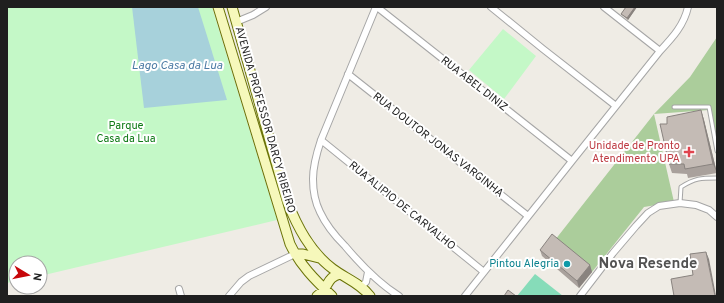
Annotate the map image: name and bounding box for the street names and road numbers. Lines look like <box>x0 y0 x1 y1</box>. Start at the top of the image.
street label: AVENIDA PROFESSOR DARCY RIBEIRO <box>232 25 298 215</box>
street label: RUA ABEL DINIZ <box>438 53 510 115</box>
street label: RUA DOUTOR JONAS VARGINHA <box>370 89 506 201</box>
street label: RUA ALIPIO DE CARVALHO <box>346 158 458 254</box>

